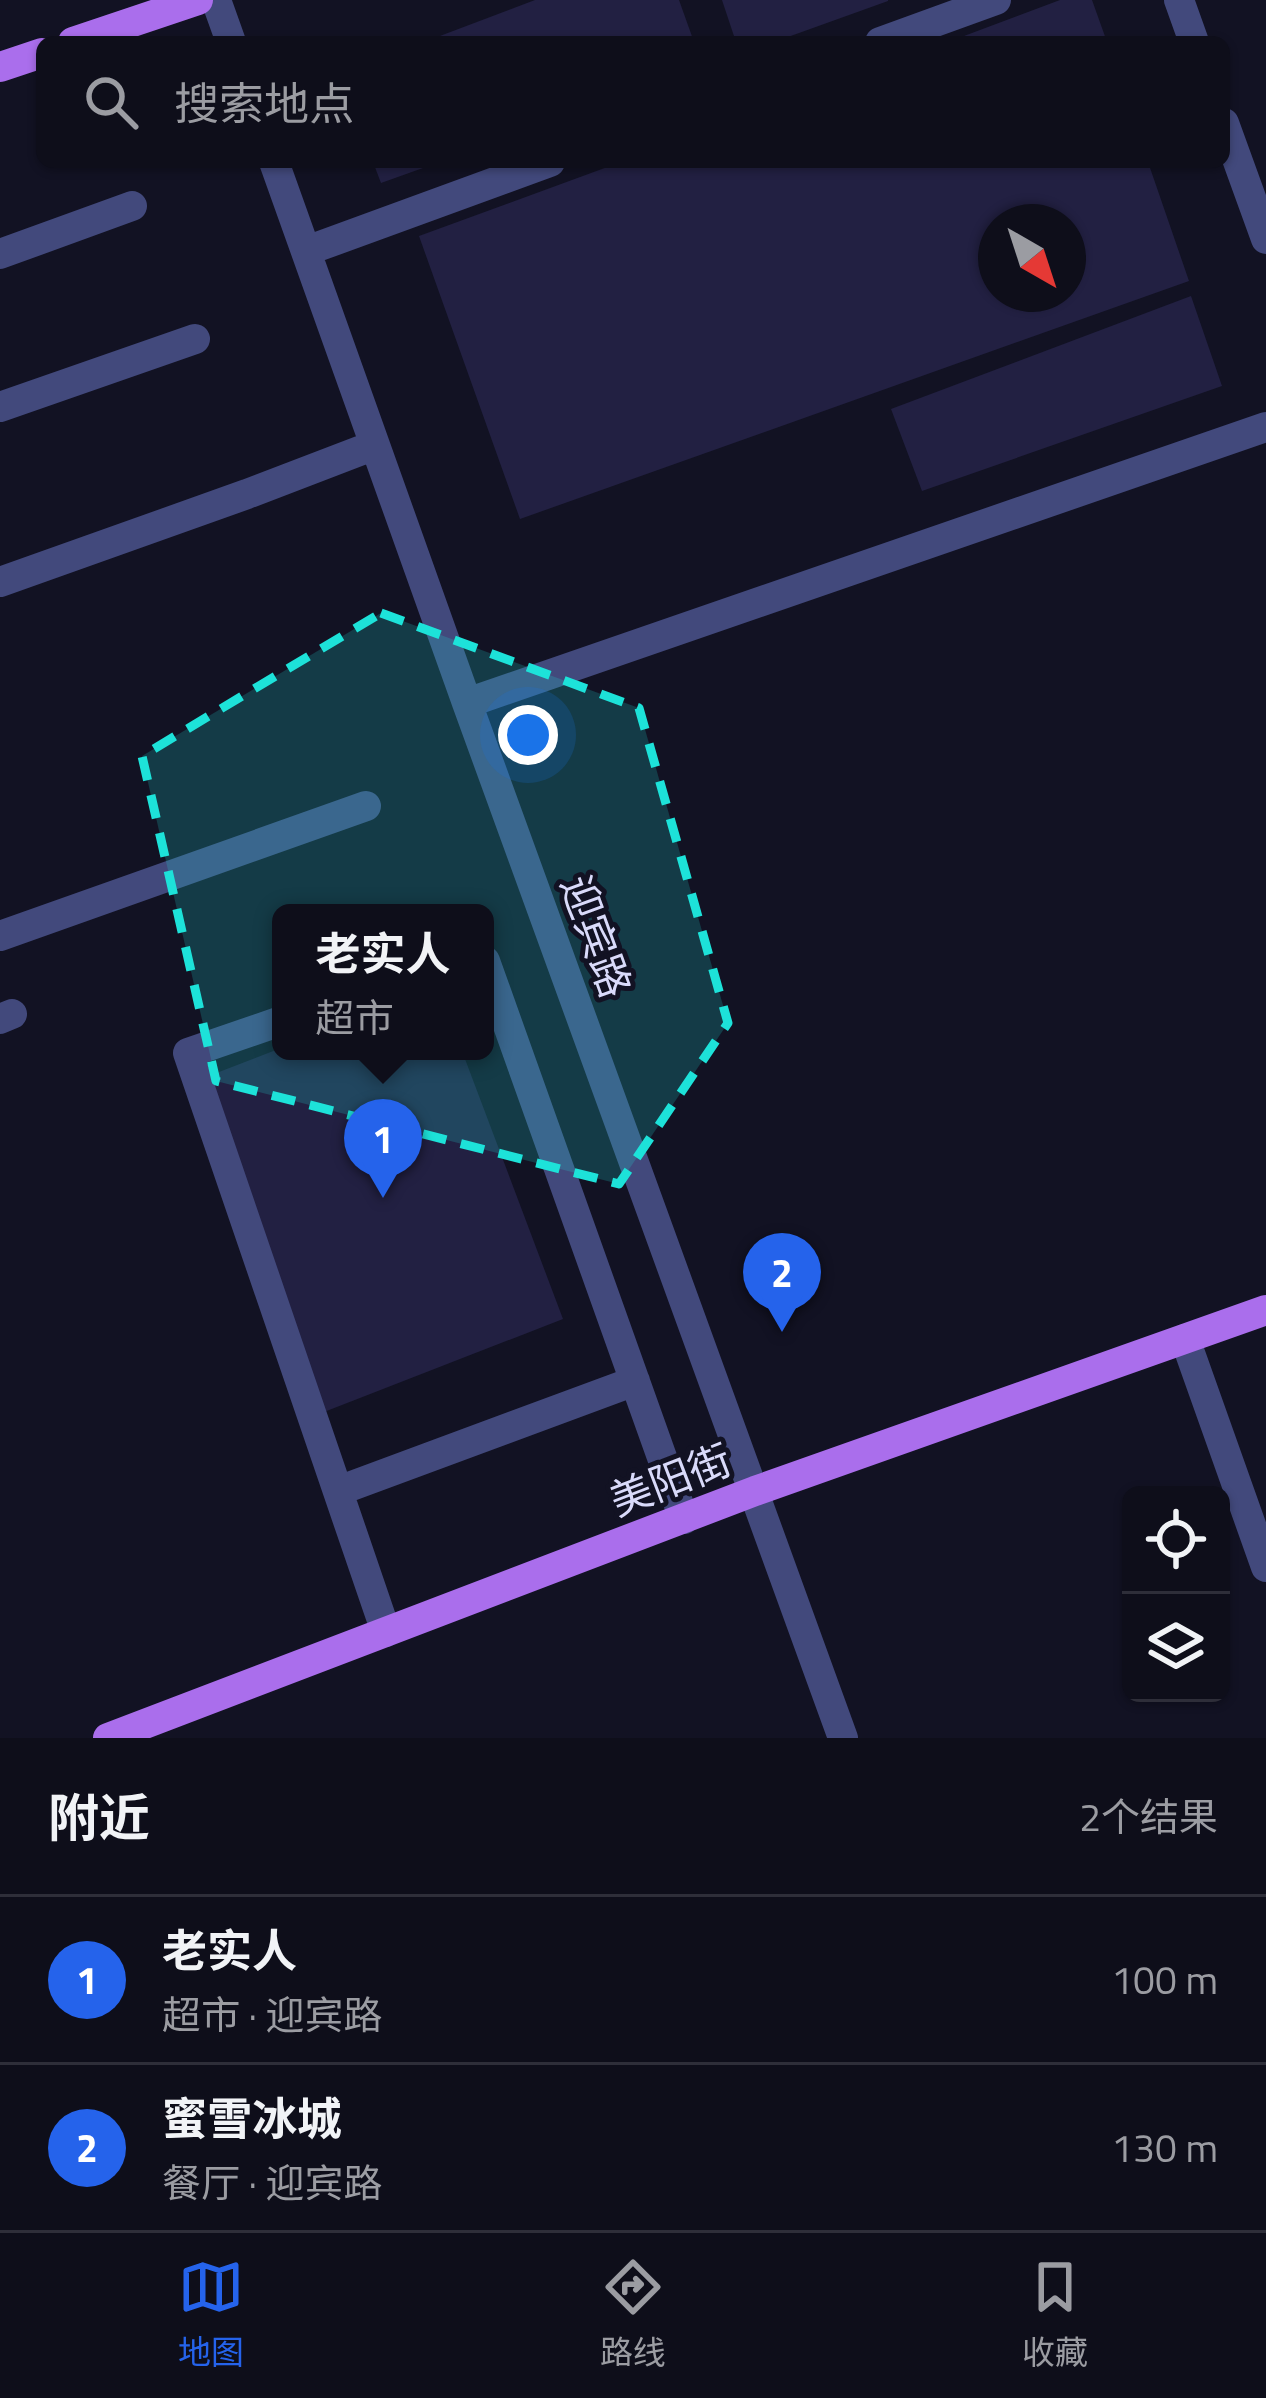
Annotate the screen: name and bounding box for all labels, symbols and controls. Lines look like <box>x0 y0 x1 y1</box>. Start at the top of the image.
search box <box>36 36 1230 168</box>
icon: search <box>78 69 144 135</box>
text: 搜索地点 <box>174 69 354 137</box>
north arrow <box>978 204 1086 312</box>
your location <box>498 705 558 765</box>
street label: 迎宾路 <box>545 866 649 1006</box>
popup <box>272 904 494 1060</box>
text: 老实人 <box>315 919 451 987</box>
text: 超市 <box>315 988 394 1047</box>
pin: 1 <box>344 1099 422 1198</box>
pin: 2 <box>743 1233 821 1332</box>
street label: 美阳街 <box>600 1427 740 1531</box>
map controls <box>1122 1486 1230 1702</box>
button: locate <box>1122 1486 1230 1594</box>
button: layers <box>1122 1594 1230 1702</box>
text: 附近 <box>48 1778 150 1856</box>
text: 2个结果 <box>1079 1787 1218 1846</box>
text: 老实人 <box>162 1916 297 1984</box>
text: 1 <box>76 1950 98 2009</box>
text: 100 m <box>1111 1950 1218 2009</box>
text: 超市 · 迎宾路 <box>162 1985 383 2044</box>
text: 蜜雪冰城 <box>162 2084 342 2152</box>
text: 2 <box>76 2118 98 2177</box>
text: 130 m <box>1111 2118 1218 2177</box>
text: 餐厅 · 迎宾路 <box>162 2153 383 2212</box>
tab: 地图 <box>178 2254 244 2377</box>
tab: 路线 <box>600 2254 666 2377</box>
tab: 收藏 <box>1022 2254 1088 2377</box>

